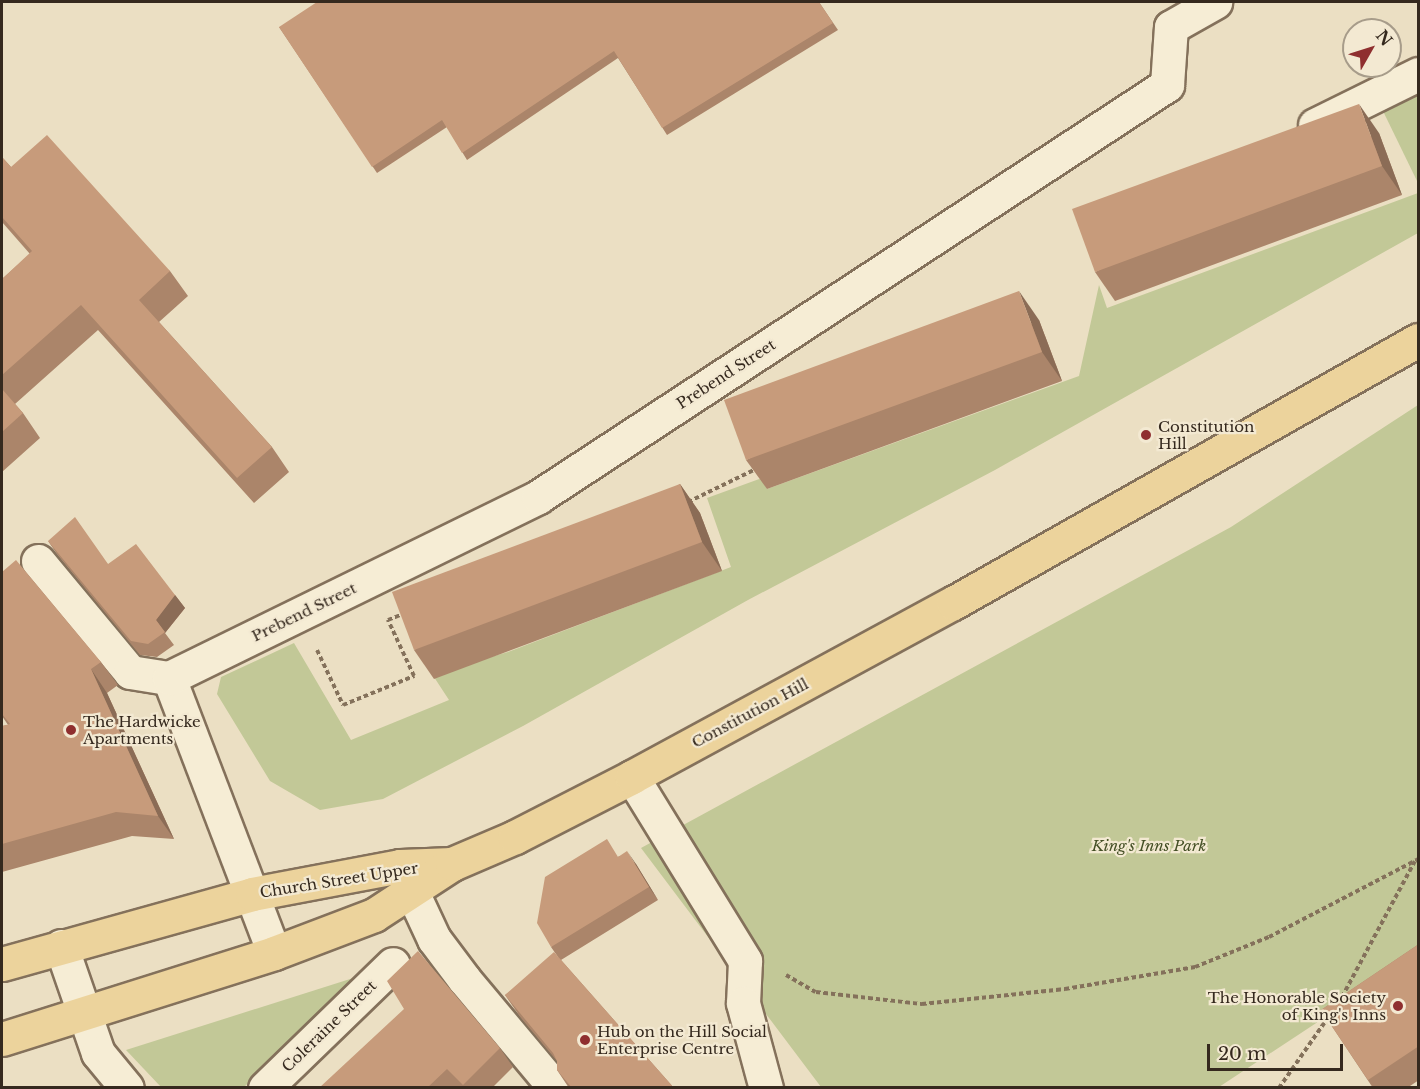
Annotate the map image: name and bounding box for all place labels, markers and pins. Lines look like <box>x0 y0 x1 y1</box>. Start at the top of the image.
place label: Constitution Hill <box>1158 417 1254 452</box>
marker: Constitution Hill <box>1139 428 1153 442</box>
place label: The Hardwicke Apartments <box>83 712 201 747</box>
marker: The Hardwicke Apartments <box>64 723 78 737</box>
place label: The Honorable Society of King's Inns <box>1208 988 1386 1023</box>
marker: The Honorable Society of King's Inns <box>1391 999 1405 1013</box>
place label: Hub on the Hill Social Enterprise Centre <box>597 1022 767 1057</box>
marker: Hub on the Hill Social Enterprise Centre <box>578 1033 592 1047</box>

